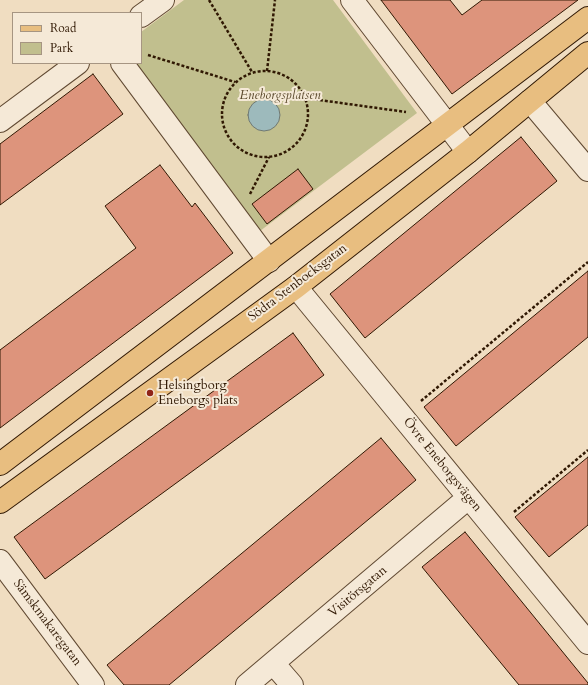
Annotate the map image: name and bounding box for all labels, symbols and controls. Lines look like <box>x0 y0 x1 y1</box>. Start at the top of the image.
legend <box>12 12 142 64</box>
text: Road <box>50 20 76 36</box>
text: Park <box>50 40 73 56</box>
park label: Eneborgsplatsen <box>239 88 321 104</box>
street label: Södra Stenbocksgatan <box>246 241 350 325</box>
place label: Helsingborg Eneborgs plats <box>158 378 237 409</box>
marker: Helsingborg Eneborgs plats <box>145 388 155 398</box>
street label: Övre Eneborgsvägen <box>399 415 485 515</box>
street label: Visitörsgatan <box>326 563 390 621</box>
street label: Sämskmakaregatan <box>9 577 85 669</box>

